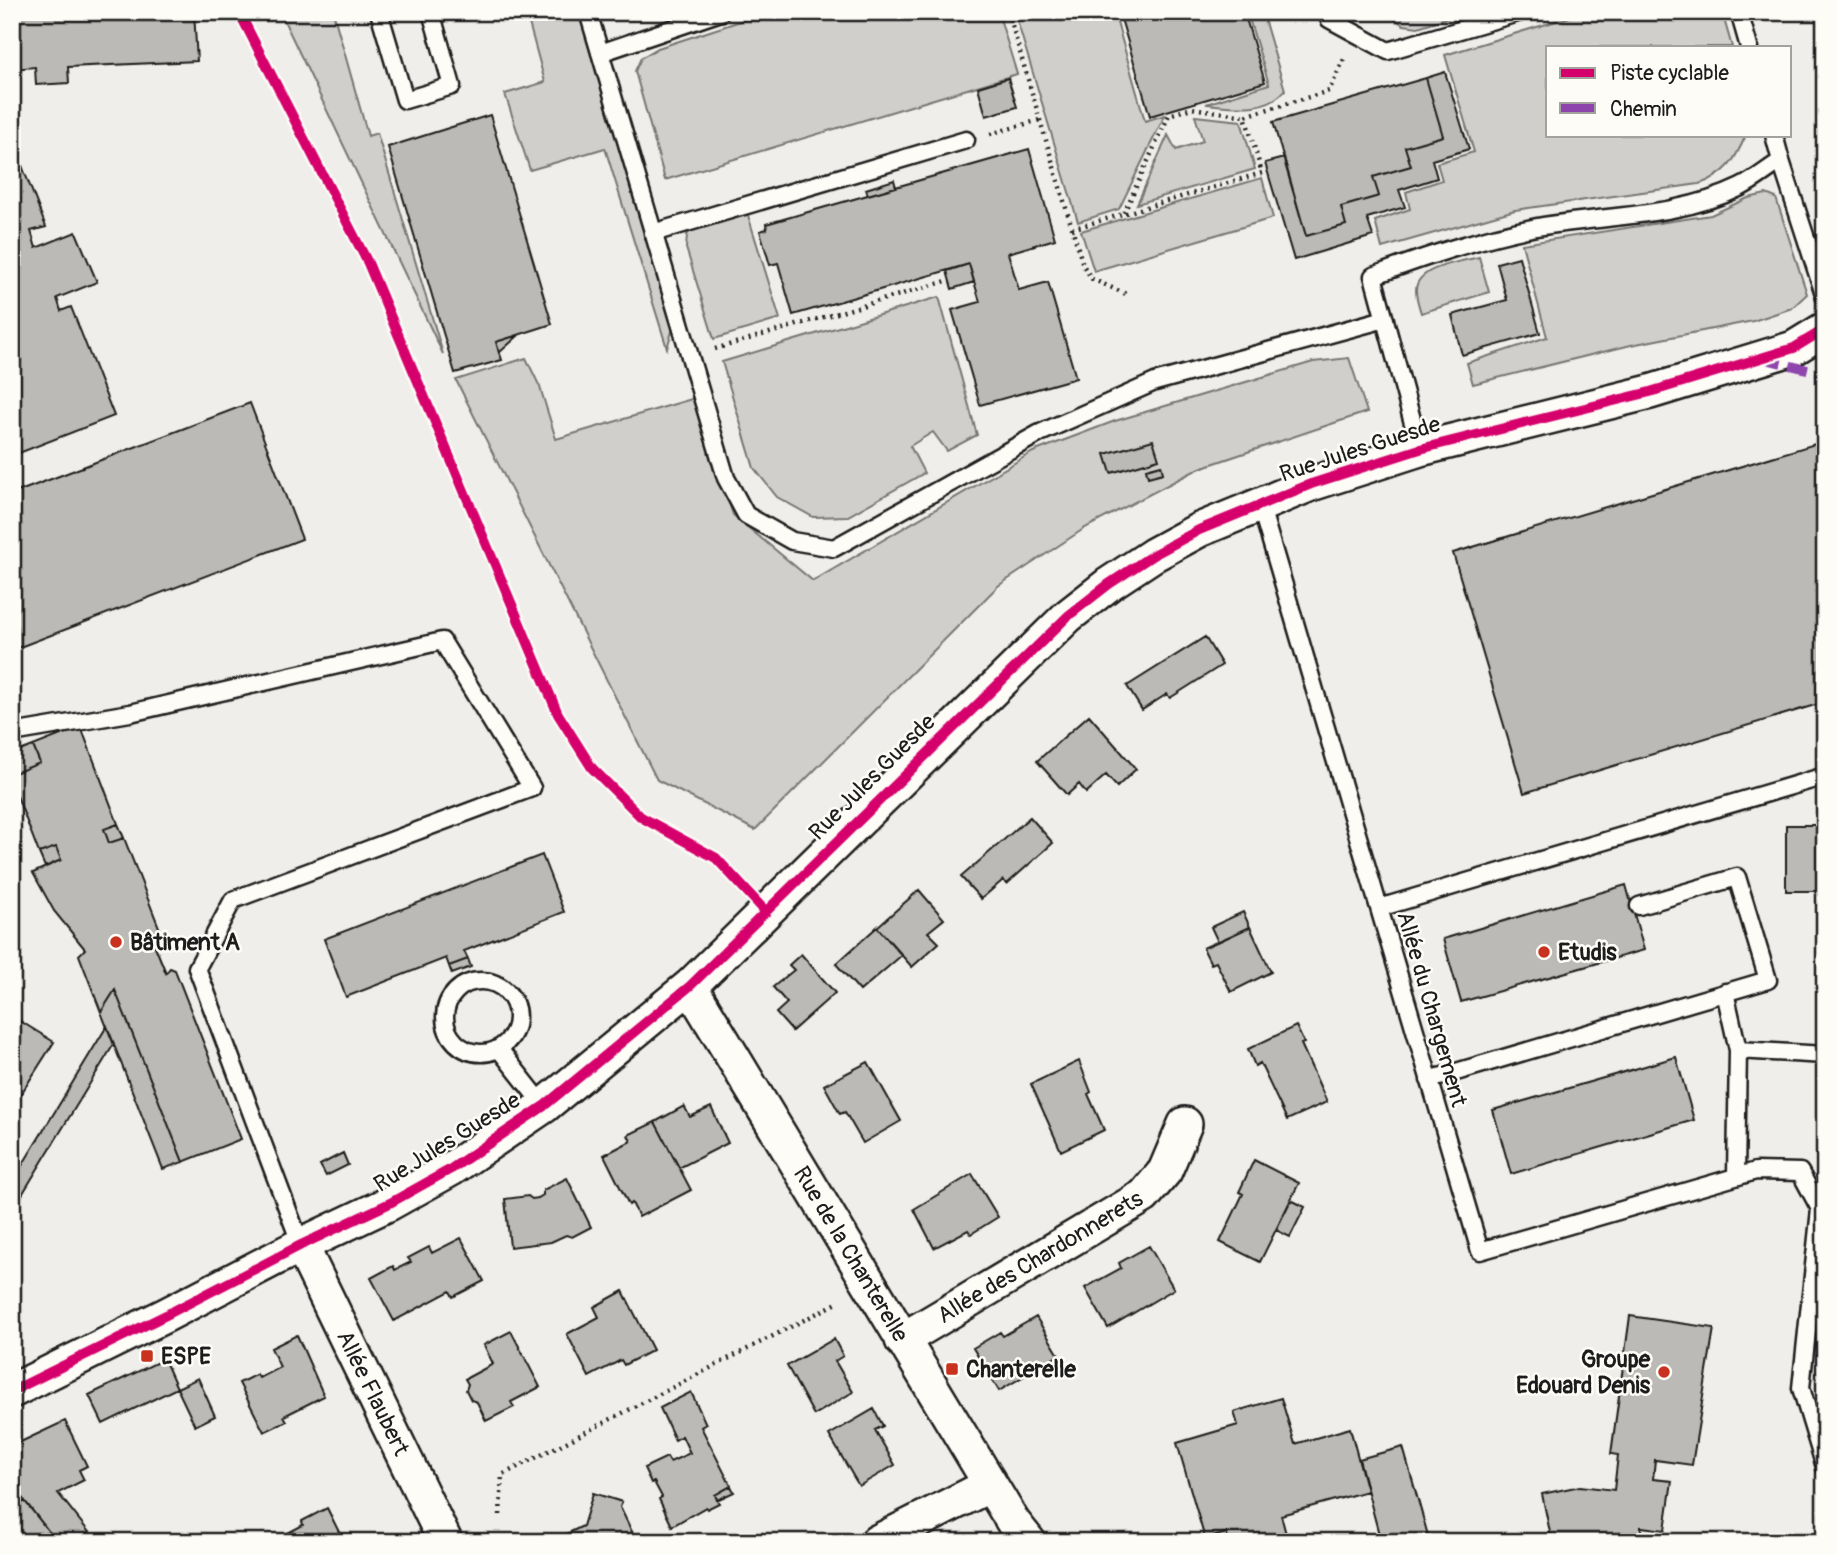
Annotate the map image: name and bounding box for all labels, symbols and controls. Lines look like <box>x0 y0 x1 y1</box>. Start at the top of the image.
legend <box>1546 46 1792 136</box>
text: Piste cyclable <box>1610 60 1729 87</box>
text: Chemin <box>1610 96 1677 123</box>
street label: Rue Jules Guesde <box>1276 409 1445 489</box>
street label: Rue Jules Guesde <box>803 707 942 846</box>
street label: Allée du Chargement <box>1390 908 1474 1111</box>
place label: Bâtiment A <box>130 928 240 957</box>
marker: Bâtiment A <box>108 934 124 950</box>
place label: Etudis <box>1558 938 1617 967</box>
marker: Etudis <box>1536 944 1552 960</box>
street label: Rue Jules Guesde <box>368 1085 526 1199</box>
street label: Rue de la Chanterelle <box>787 1161 915 1348</box>
street label: Allée des Chardonnerets <box>932 1184 1148 1330</box>
street label: Allée Flaubert <box>330 1326 416 1461</box>
place label: ESPE <box>161 1342 211 1371</box>
place label: Groupe Edouard Denis <box>1516 1345 1651 1400</box>
marker: ESPE <box>139 1348 155 1364</box>
place label: Chanterelle <box>966 1355 1076 1384</box>
marker: Chanterelle <box>944 1361 960 1377</box>
marker: Groupe Edouard Denis <box>1656 1364 1672 1380</box>

